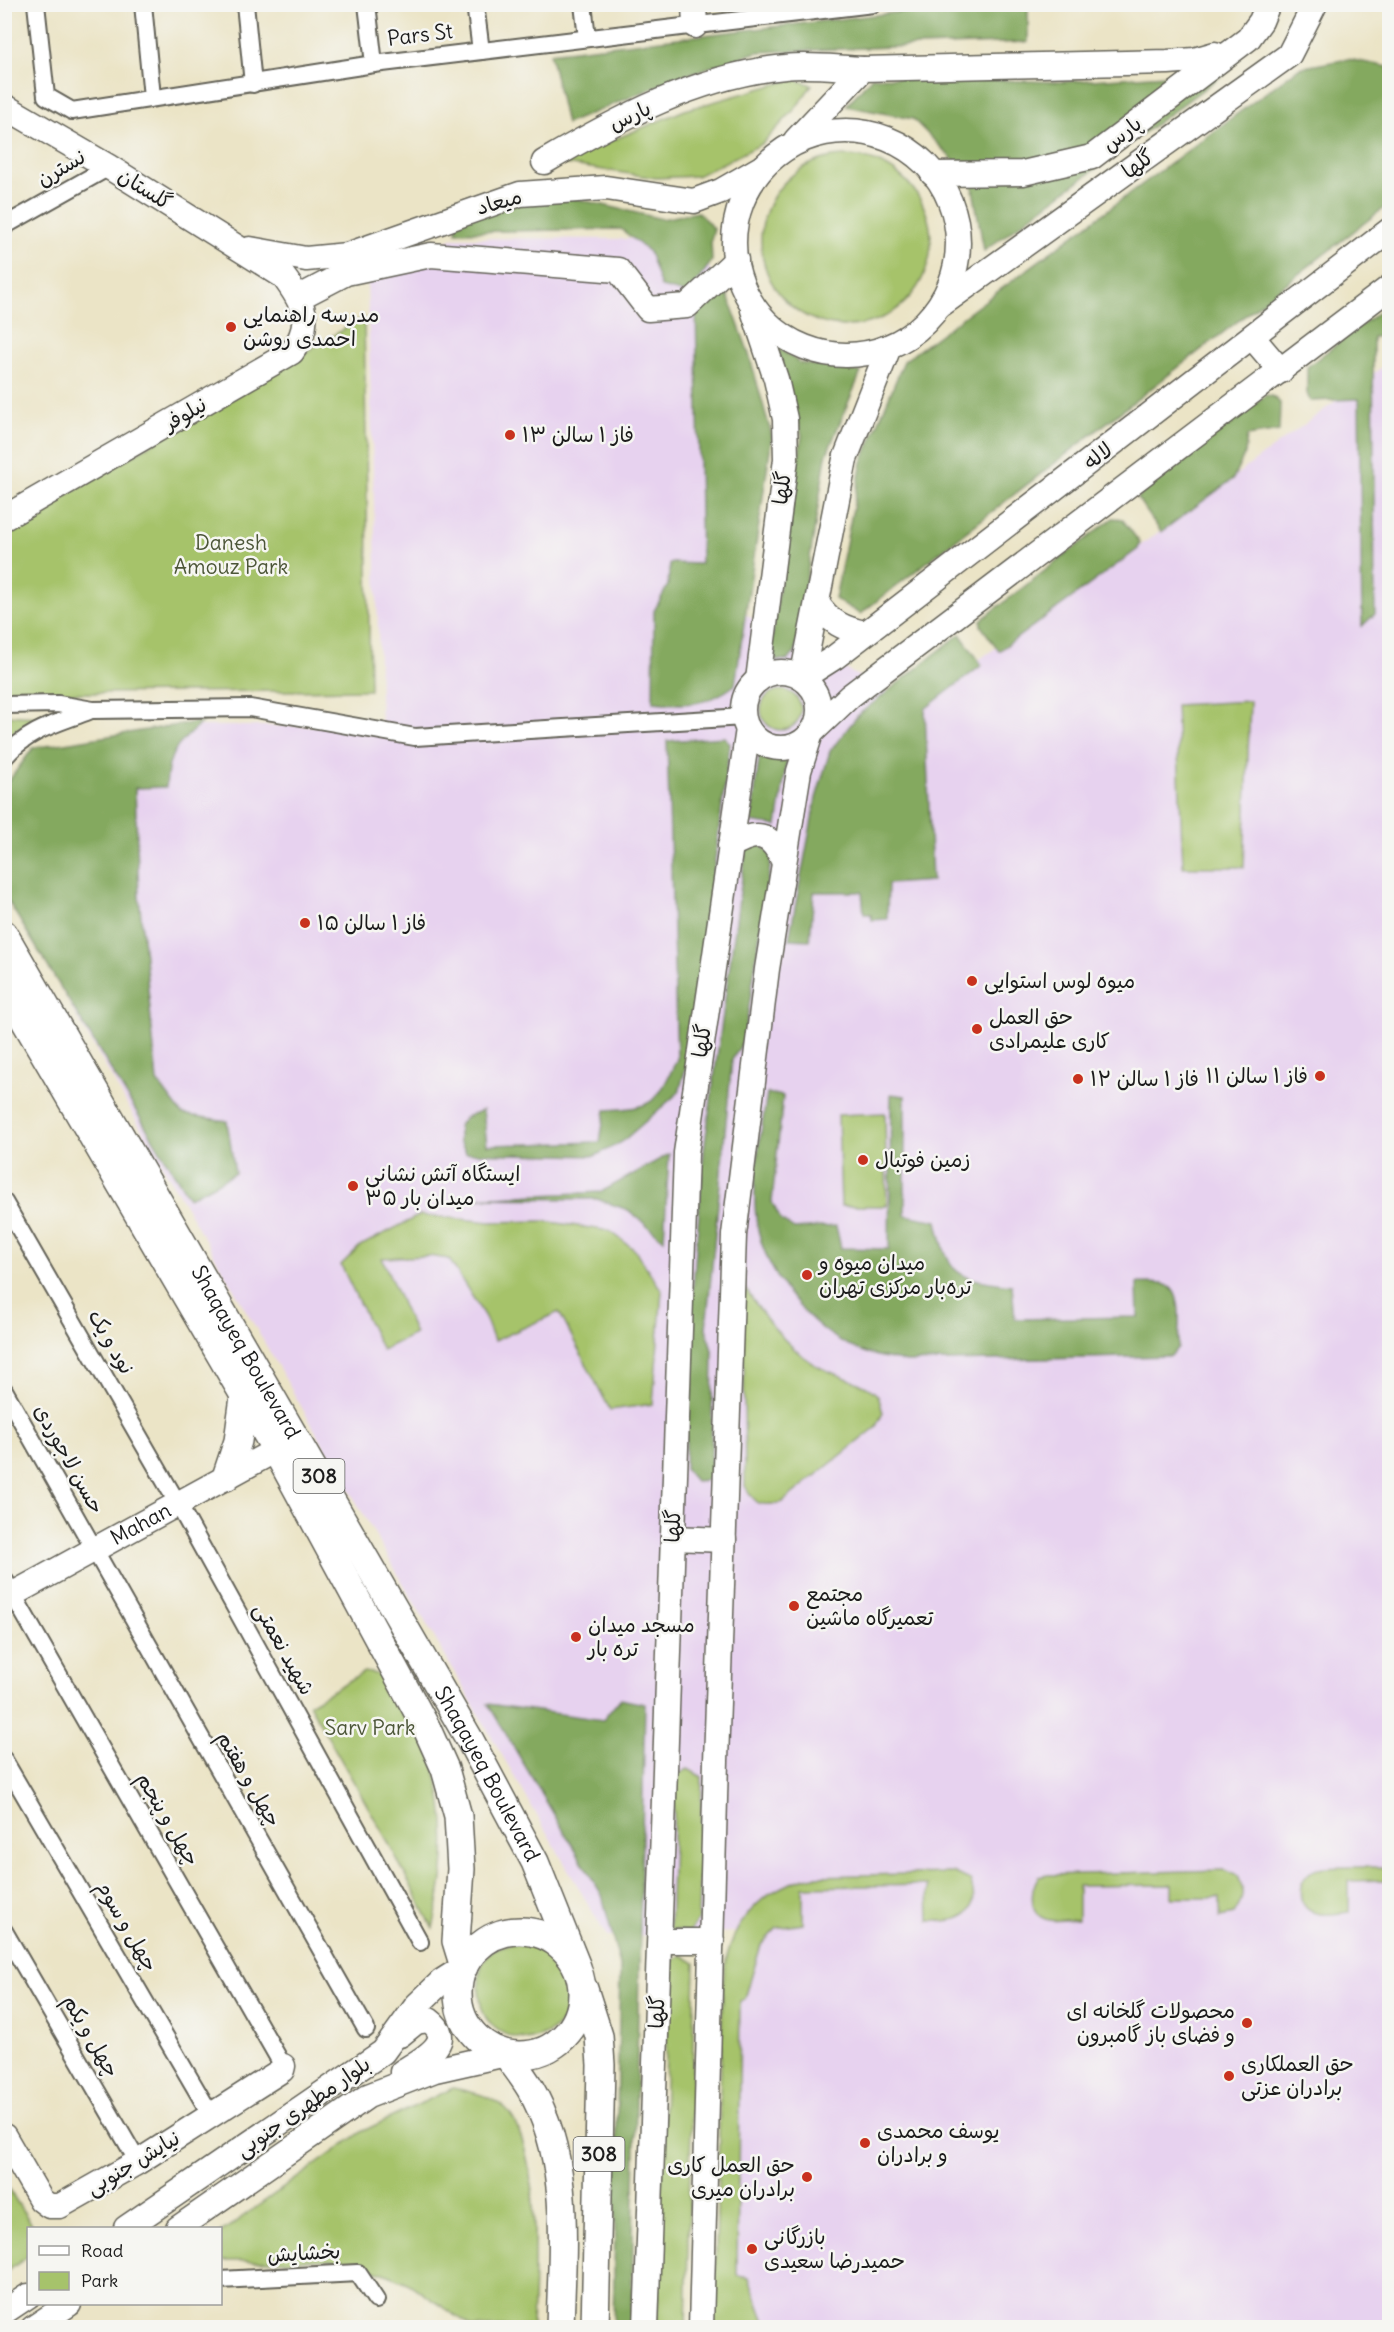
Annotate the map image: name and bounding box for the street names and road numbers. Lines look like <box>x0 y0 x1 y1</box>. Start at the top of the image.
street label: Pars St <box>386 17 454 52</box>
street label: پارس <box>604 94 655 137</box>
street label: پارس <box>1096 110 1147 158</box>
street label: نسترن <box>31 143 90 192</box>
street label: گلها <box>1116 143 1159 184</box>
street label: گلستان <box>113 162 177 216</box>
street label: میعاد <box>473 182 525 221</box>
street label: نیلوفر <box>157 390 212 439</box>
street label: لاله <box>1078 436 1118 475</box>
street label: گلها <box>766 470 797 506</box>
street label: گلها <box>686 1022 717 1059</box>
street label: Shaqayeq Boulevard <box>185 1260 307 1443</box>
street label: نود و یک <box>82 1305 141 1379</box>
street label: حسن لاجوردی <box>28 1399 111 1518</box>
road number: 308 <box>294 1459 344 1493</box>
street label: Mahan <box>106 1496 176 1551</box>
street label: گلها <box>658 1509 687 1543</box>
street label: شهید نعمتی <box>247 1598 321 1700</box>
street label: Shaqayeq Boulevard <box>429 1681 546 1866</box>
street label: چهل و هفتم <box>209 1726 288 1833</box>
street label: چهل و پنجم <box>128 1767 206 1872</box>
street label: چهل و سوم <box>88 1875 164 1978</box>
street label: چهل و یکم <box>54 1990 126 2083</box>
street label: گلها <box>642 1995 671 2029</box>
street label: بلوار مطهری جنوبی <box>230 2050 376 2164</box>
street label: نیایش جنوبی <box>81 2124 185 2202</box>
road number: 308 <box>574 2137 624 2171</box>
street label: بخشایش <box>267 2237 341 2268</box>

